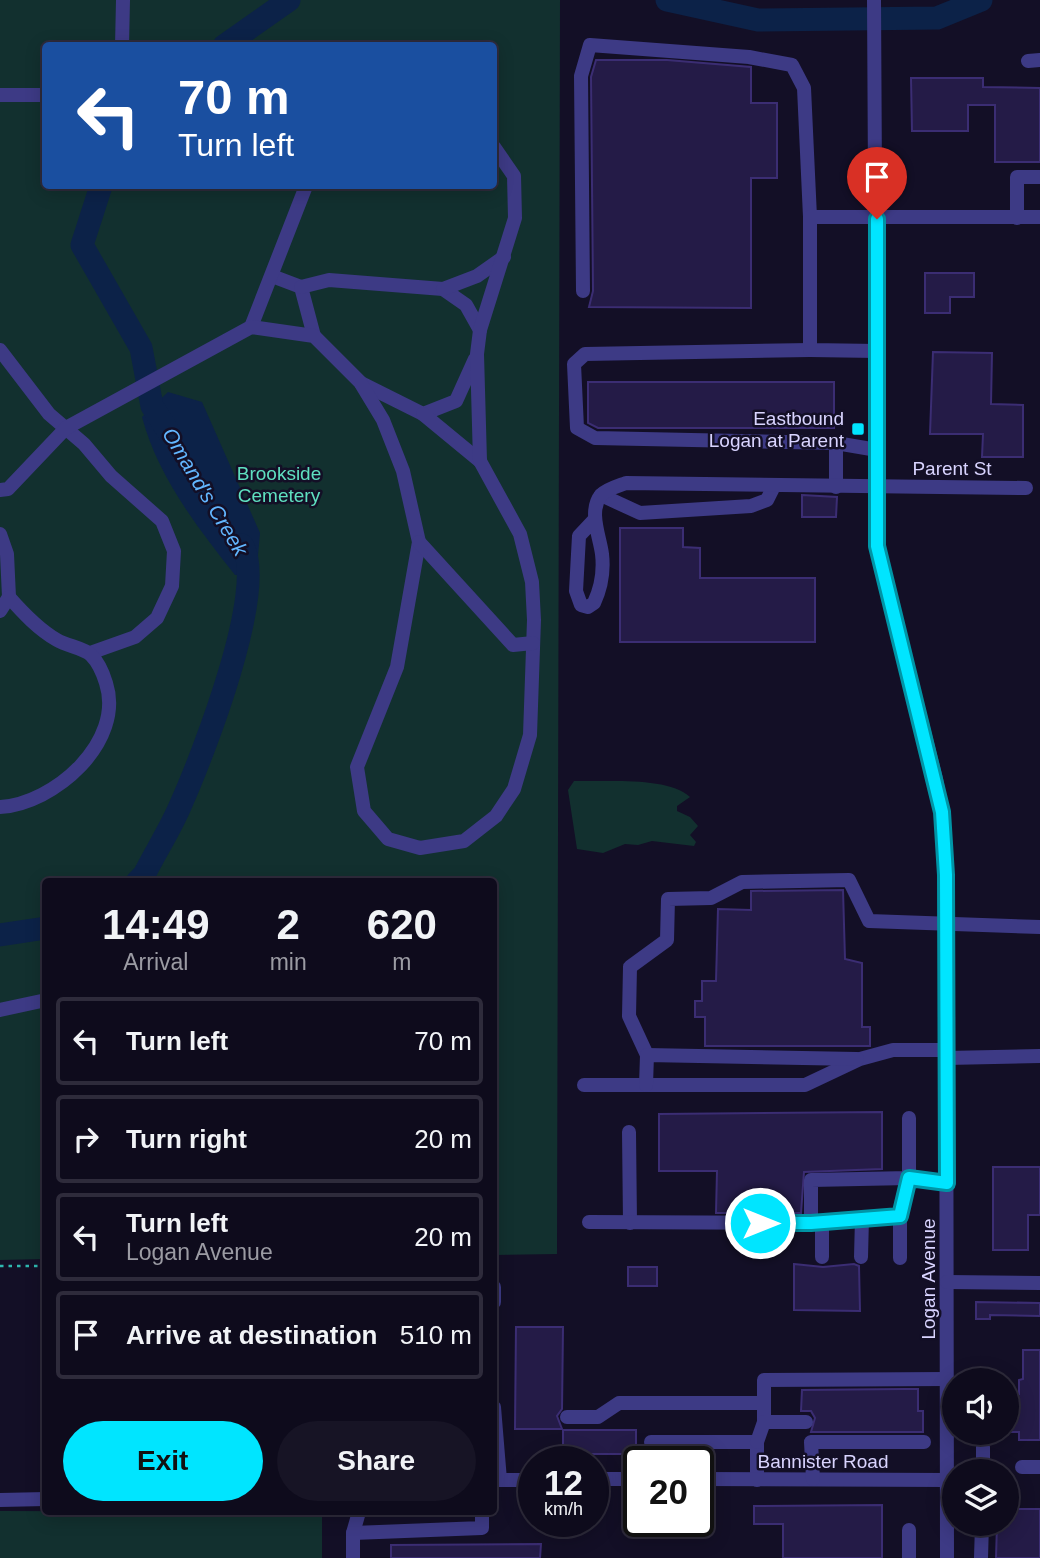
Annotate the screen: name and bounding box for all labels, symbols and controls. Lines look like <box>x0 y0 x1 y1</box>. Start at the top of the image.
icon: left <box>63 70 154 161</box>
text: 70 m <box>178 70 290 124</box>
text: Turn left <box>178 127 294 163</box>
pin <box>847 147 907 219</box>
icon: arrive <box>858 158 896 196</box>
place label: Eastbound Logan at Parent <box>709 408 845 451</box>
marker: Eastbound Logan at Parent <box>850 421 866 437</box>
water label: Omand's Creek <box>158 424 253 561</box>
street label: Parent St <box>912 458 992 479</box>
park label: Brookside Cemetery <box>237 463 321 506</box>
text: 14:49 <box>102 901 210 948</box>
text: 2 <box>276 901 300 948</box>
text: 620 <box>367 901 437 948</box>
text: Arrival <box>123 949 188 975</box>
text: min <box>270 949 307 975</box>
text: m <box>392 949 411 975</box>
icon: left <box>67 1022 105 1060</box>
text: Turn left <box>126 1026 228 1056</box>
text: 70 m <box>414 1026 472 1056</box>
icon: right <box>67 1120 105 1158</box>
text: Turn right <box>126 1124 247 1154</box>
text: 20 m <box>414 1124 472 1154</box>
position arrow <box>723 1186 797 1260</box>
text: Turn left <box>126 1208 228 1238</box>
icon: left <box>67 1218 105 1256</box>
street label: Logan Avenue <box>918 1218 939 1340</box>
text: 20 m <box>414 1222 472 1252</box>
text: Logan Avenue <box>126 1239 273 1265</box>
icon: arrive <box>67 1316 105 1354</box>
text: Arrive at destination <box>126 1320 377 1350</box>
text: 510 m <box>400 1320 472 1350</box>
map controls <box>942 1368 1019 1536</box>
button: sound <box>942 1368 1019 1445</box>
button: Exit <box>63 1421 263 1501</box>
button: Share <box>277 1421 476 1501</box>
speed limit sign: 20 <box>623 1446 714 1537</box>
street label: Bannister Road <box>758 1451 888 1472</box>
button: layers <box>942 1459 1019 1536</box>
text: 12 <box>544 1463 583 1502</box>
text: km/h <box>544 1499 583 1519</box>

